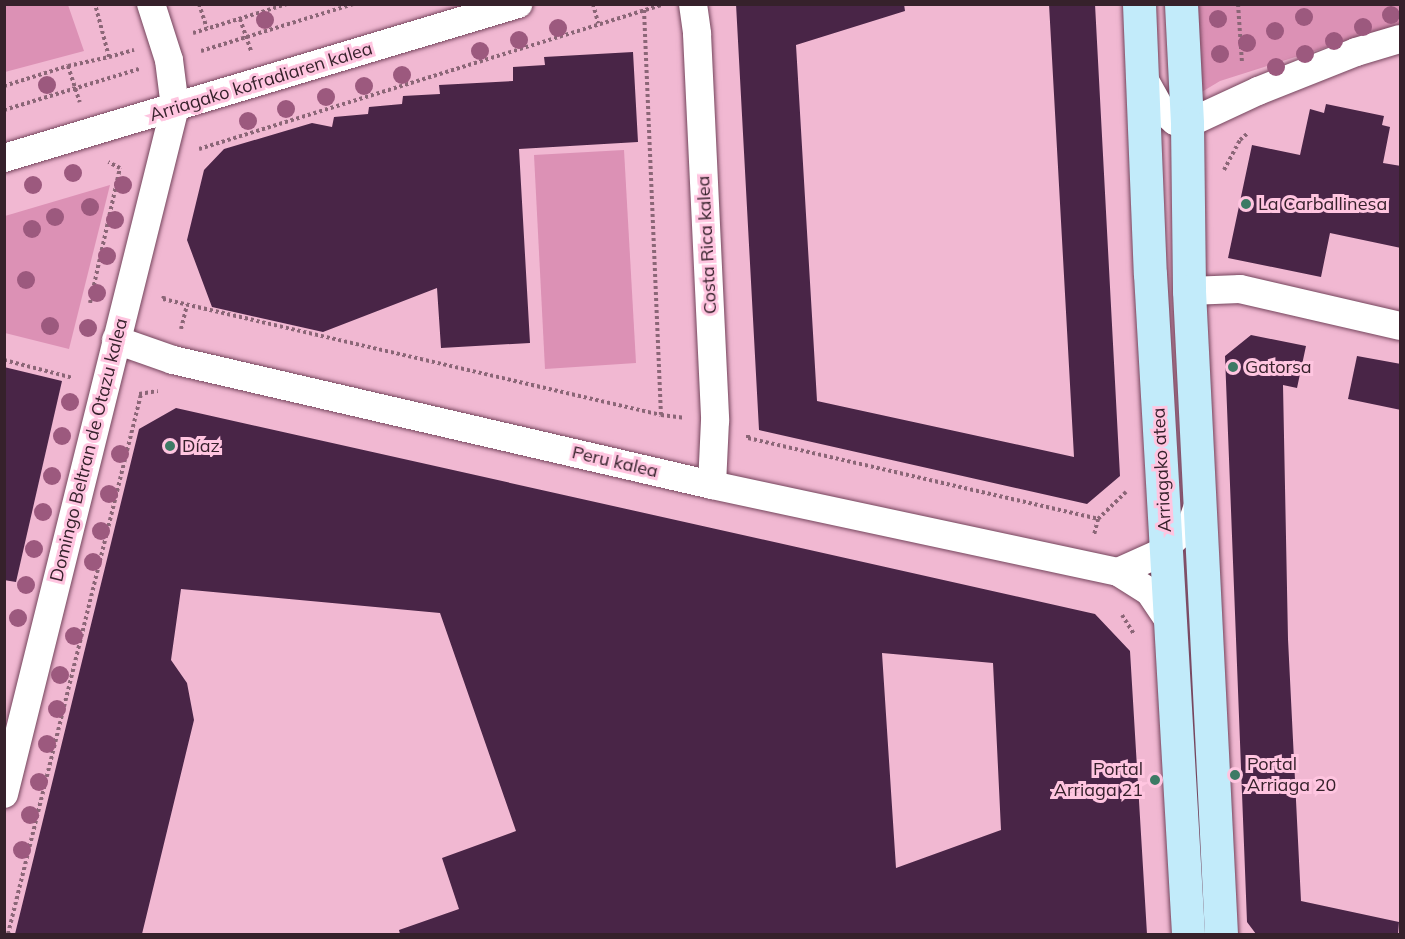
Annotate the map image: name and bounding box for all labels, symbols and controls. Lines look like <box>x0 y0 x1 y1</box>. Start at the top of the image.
street label: Arriagako kofradiaren kalea <box>147 38 375 126</box>
street label: Costa Rica kalea <box>693 175 721 315</box>
place label: La Carballinesa <box>1258 193 1387 215</box>
marker: La Carballinesa <box>1239 197 1253 211</box>
street label: Domingo Beltran de Otazu kalea <box>46 316 132 584</box>
place label: Gatorsa <box>1245 356 1312 378</box>
marker: Gatorsa <box>1226 360 1240 374</box>
street label: Arriagako atea <box>1148 407 1176 533</box>
place label: Díaz <box>182 435 220 457</box>
marker: Díaz <box>163 439 177 453</box>
street label: Peru kalea <box>570 442 660 482</box>
place label: Portal Arriaga 20 <box>1247 754 1336 796</box>
place label: Portal Arriaga 21 <box>1054 759 1143 802</box>
marker: Portal Arriaga 20 <box>1228 768 1242 782</box>
marker: Portal Arriaga 21 <box>1148 773 1162 787</box>

